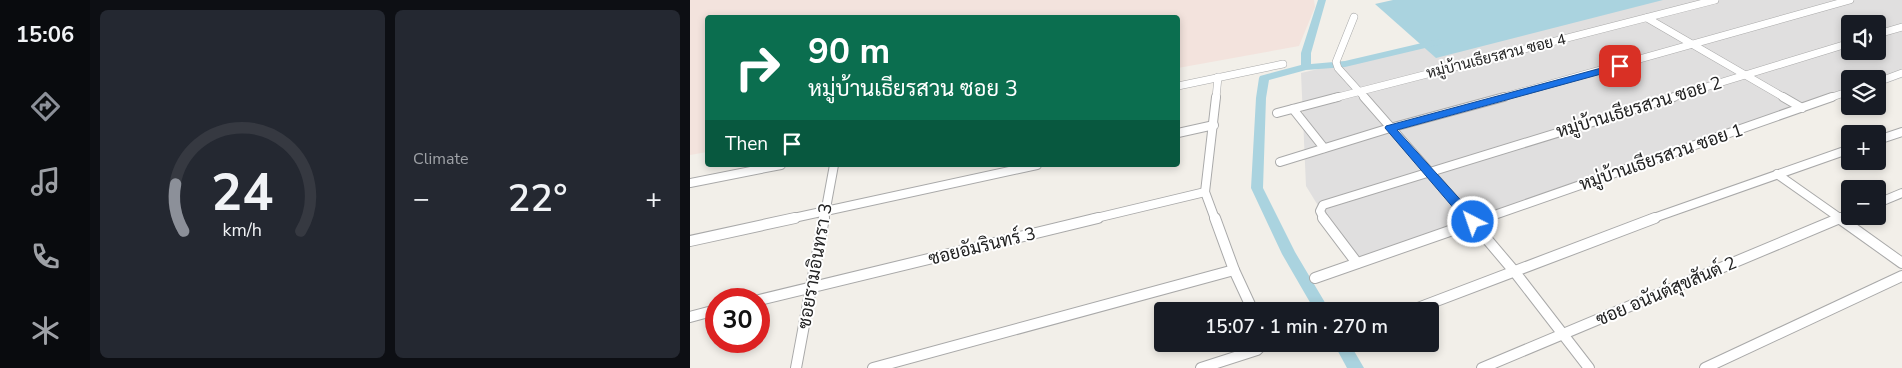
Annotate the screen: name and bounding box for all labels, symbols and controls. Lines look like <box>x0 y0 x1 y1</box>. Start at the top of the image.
map controls <box>1841 15 1886 225</box>
button: sound <box>1841 15 1886 60</box>
text: 15:06 <box>16 20 74 50</box>
text: 90 m <box>808 28 890 75</box>
street label: หมู่บ้านเธียรสวน ซอย 4 <box>1424 29 1568 83</box>
icon: right <box>725 35 790 100</box>
pin <box>1599 45 1641 87</box>
icon: arrive <box>1606 52 1634 80</box>
street label: หมู่บ้านเธียรสวน ซอย 2 <box>1553 69 1725 145</box>
button: layers <box>1841 70 1886 115</box>
text: หมู่บ้านเธียรสวน ซอย 3 <box>808 74 1018 104</box>
icon: directions <box>28 89 63 124</box>
street label: หมู่บ้านเธียรสวน ซอย 1 <box>1576 117 1746 197</box>
button: + <box>1841 125 1886 170</box>
icon: arrive <box>778 130 806 158</box>
text: Then <box>725 131 768 157</box>
text: Climate <box>413 148 468 170</box>
text: 24 <box>211 157 274 228</box>
icon: music <box>28 164 63 199</box>
text: 22° <box>508 173 567 224</box>
text: − <box>413 180 430 218</box>
text: + <box>645 180 662 218</box>
button: − <box>1841 180 1886 225</box>
position arrow <box>1446 195 1498 247</box>
street label: ซอยรามอินทรา 3 <box>792 201 838 331</box>
text: km/h <box>223 218 262 242</box>
street label: ซอยอัมรินทร์ 3 <box>926 220 1038 271</box>
icon: phone <box>28 239 63 274</box>
street label: ซอย อนันต์สุขสันต์ 2 <box>1592 250 1740 331</box>
speed limit sign: 30 <box>705 288 770 353</box>
icon: climate <box>28 313 63 348</box>
text: 15:07 · 1 min · 270 m <box>1205 314 1388 340</box>

